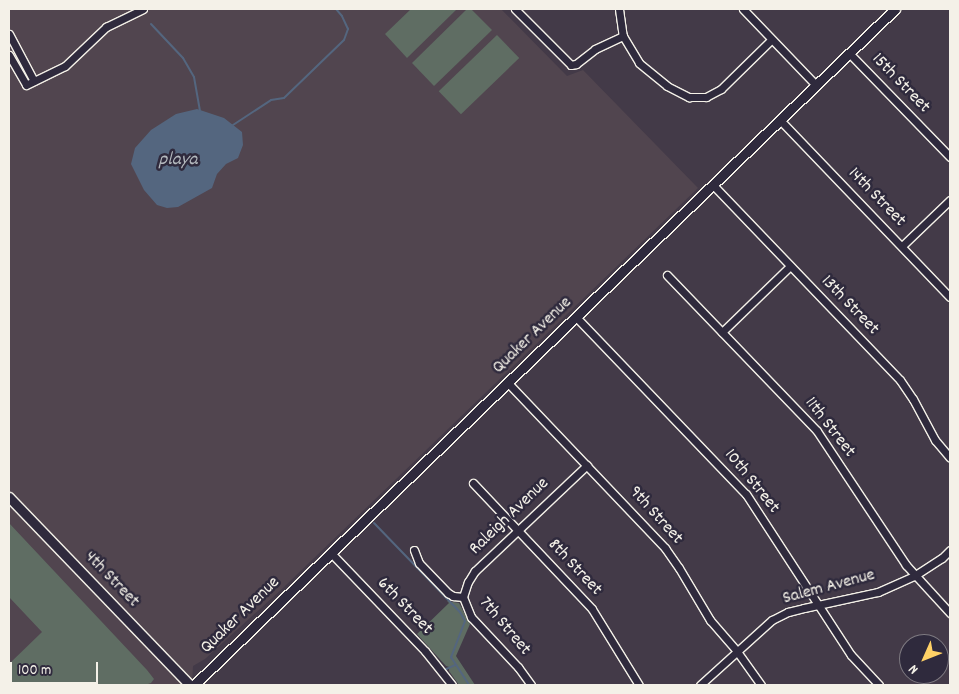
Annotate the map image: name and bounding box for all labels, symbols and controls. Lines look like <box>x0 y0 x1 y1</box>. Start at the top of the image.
street label: 15th Street <box>866 50 934 118</box>
water label: playa <box>159 150 197 172</box>
street label: 14th Street <box>842 164 910 232</box>
street label: 13th Street <box>815 272 883 340</box>
street label: Quaker Avenue <box>489 293 577 379</box>
street label: 11th Street <box>799 394 859 462</box>
street label: 10th Street <box>719 445 783 519</box>
street label: Raleigh Avenue <box>466 474 554 560</box>
street label: 9th Street <box>623 482 687 550</box>
street label: 8th Street <box>542 535 606 601</box>
street label: 4th Street <box>79 547 143 613</box>
street label: Salem Avenue <box>781 565 877 611</box>
street label: Quaker Avenue <box>197 573 285 659</box>
street label: 6th Street <box>371 574 437 640</box>
street label: 7th Street <box>473 593 535 661</box>
north arrow <box>899 634 949 684</box>
scale bar <box>12 652 100 684</box>
text: N <box>904 659 924 678</box>
text: 100 m <box>18 660 51 682</box>

